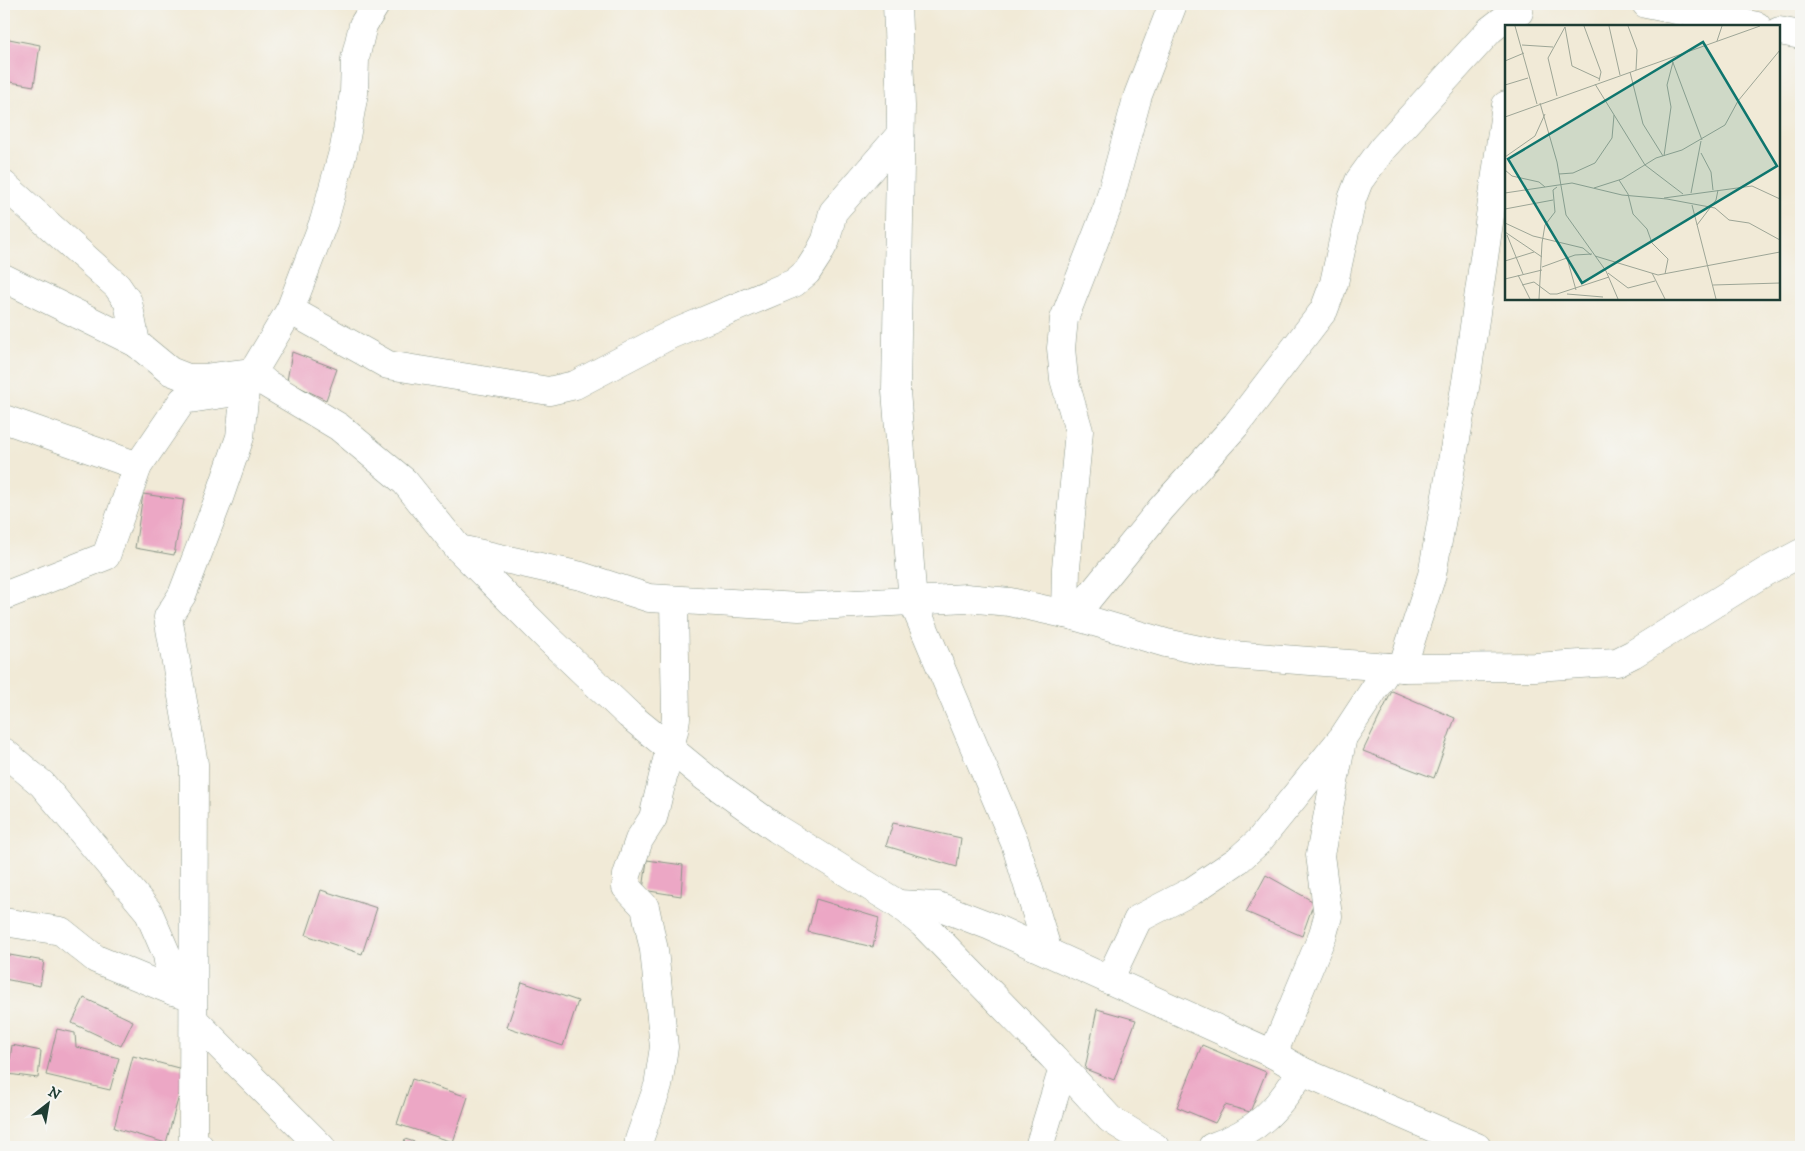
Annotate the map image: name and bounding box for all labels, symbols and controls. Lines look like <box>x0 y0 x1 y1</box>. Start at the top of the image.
inset map <box>1505 25 1780 300</box>
north arrow <box>22 1078 72 1128</box>
text: N <box>45 1083 64 1105</box>

